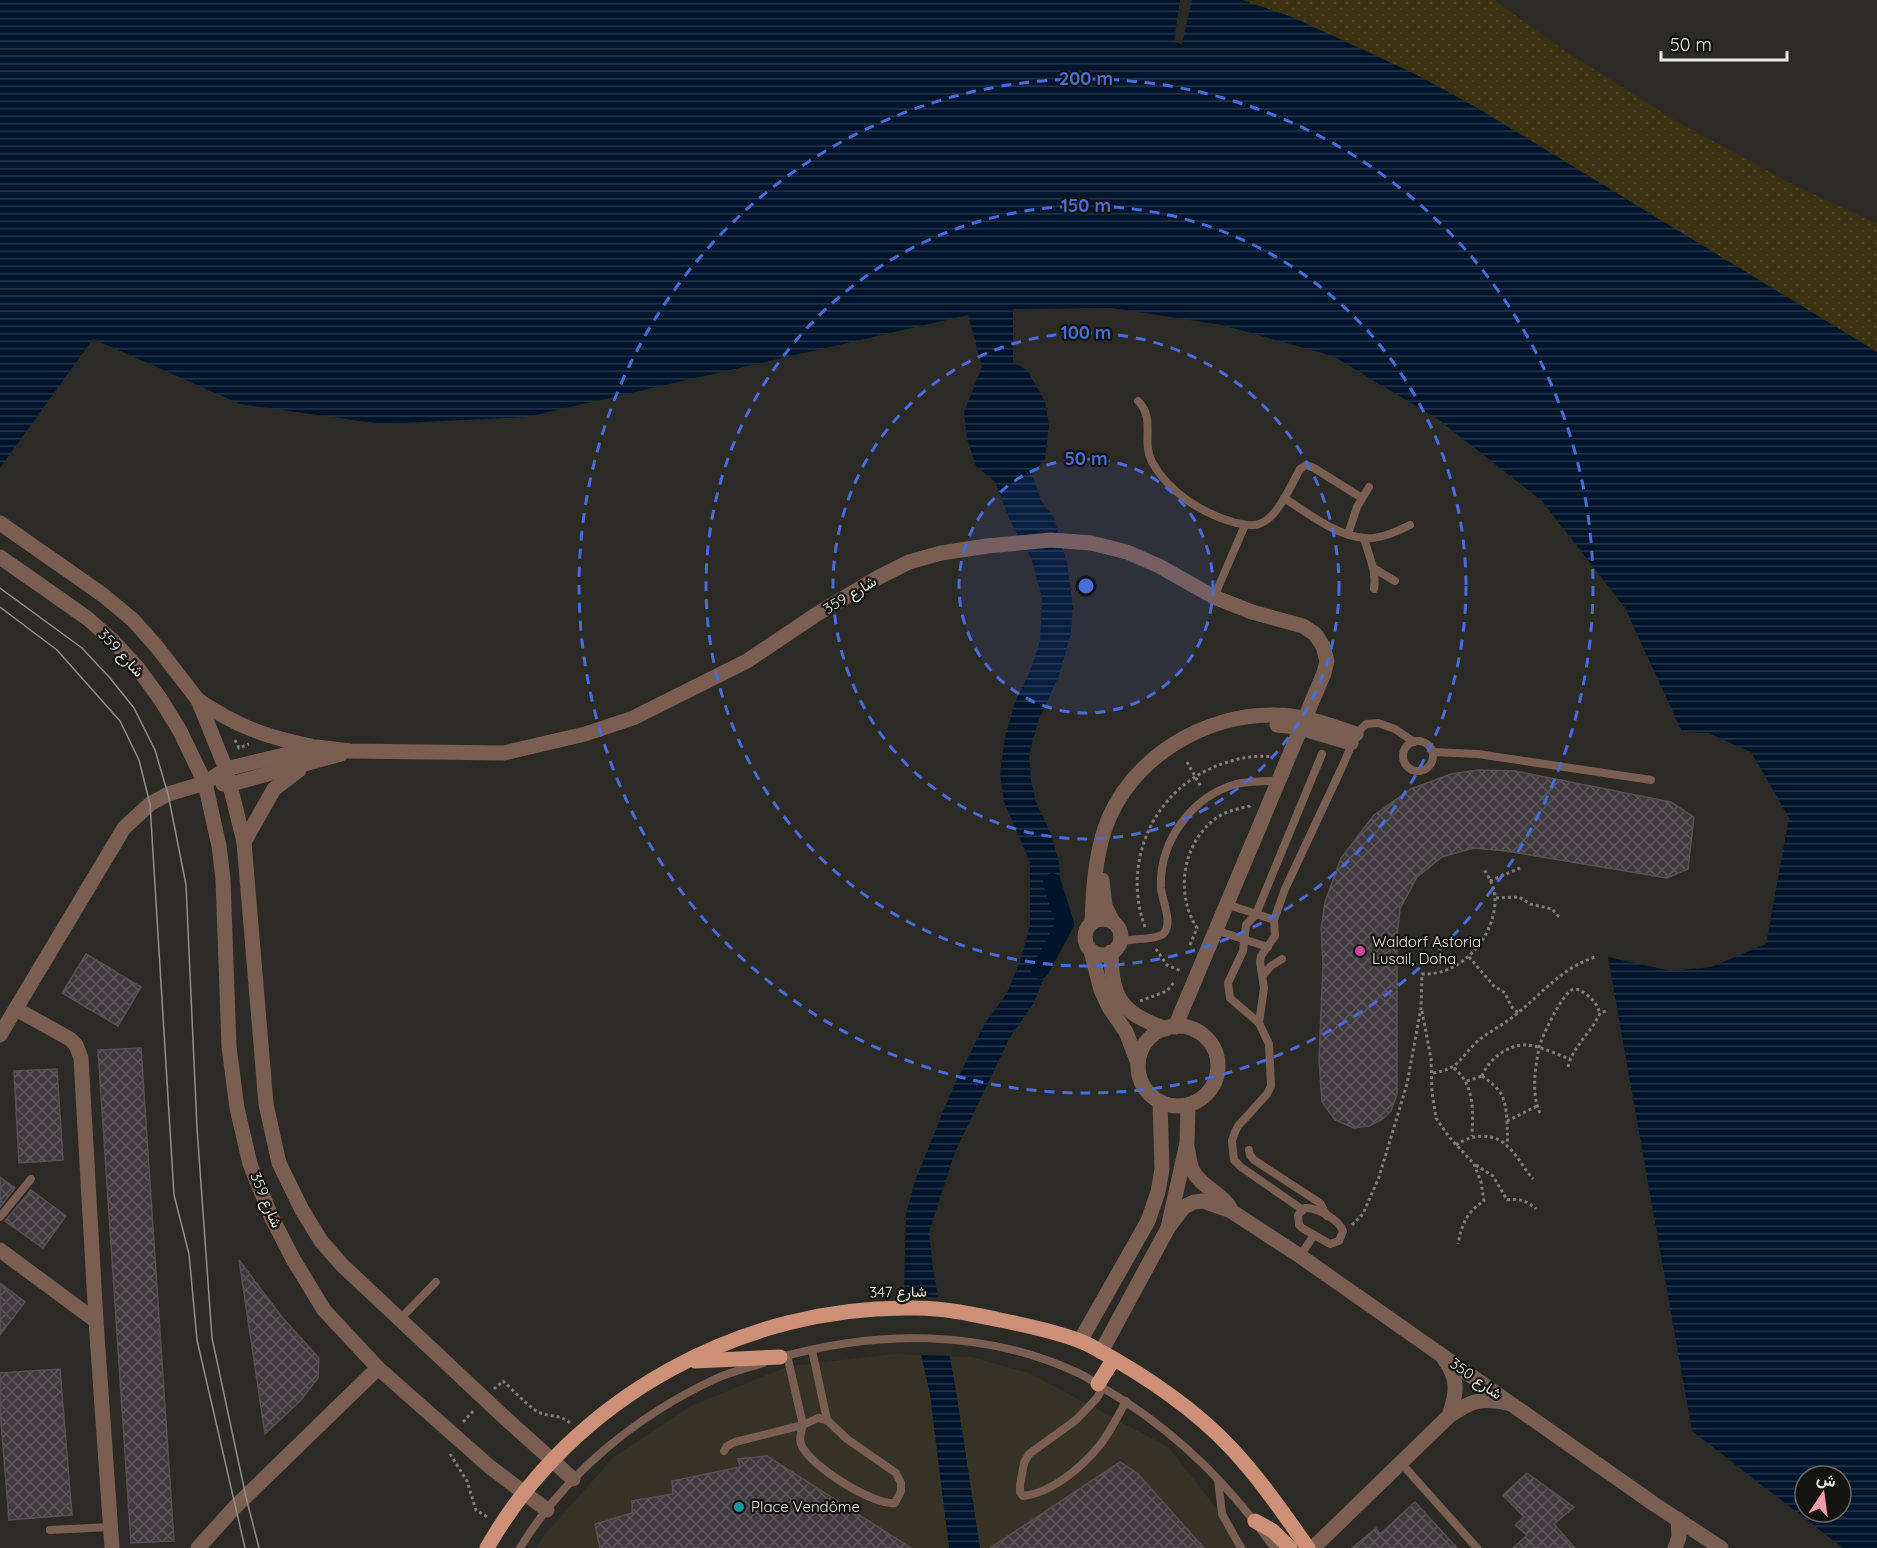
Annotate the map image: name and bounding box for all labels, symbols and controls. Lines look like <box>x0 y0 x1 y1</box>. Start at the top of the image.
scale bar <box>1661 24 1787 62</box>
text: 50 m <box>1670 33 1712 56</box>
text: 200 m <box>1059 67 1113 90</box>
text: 150 m <box>1061 194 1111 217</box>
text: 100 m <box>1061 321 1111 344</box>
text: 50 m <box>1064 447 1108 470</box>
street label: شارع 359 <box>820 571 881 620</box>
centre of rings <box>1076 576 1096 596</box>
street label: شارع 359 <box>93 625 148 682</box>
place label: Waldorf Astoria Lusail, Doha <box>1372 932 1481 968</box>
marker: Waldorf Astoria Lusail, Doha <box>1353 944 1367 958</box>
street label: شارع 359 <box>244 1169 287 1231</box>
street label: شارع 347 <box>869 1281 927 1303</box>
street label: شارع 350 <box>1445 1354 1506 1405</box>
north arrow <box>1793 1464 1853 1524</box>
text: ش <box>1815 1467 1838 1491</box>
place label: Place Vendôme <box>751 1497 860 1516</box>
marker: Place Vendôme <box>732 1500 746 1514</box>

